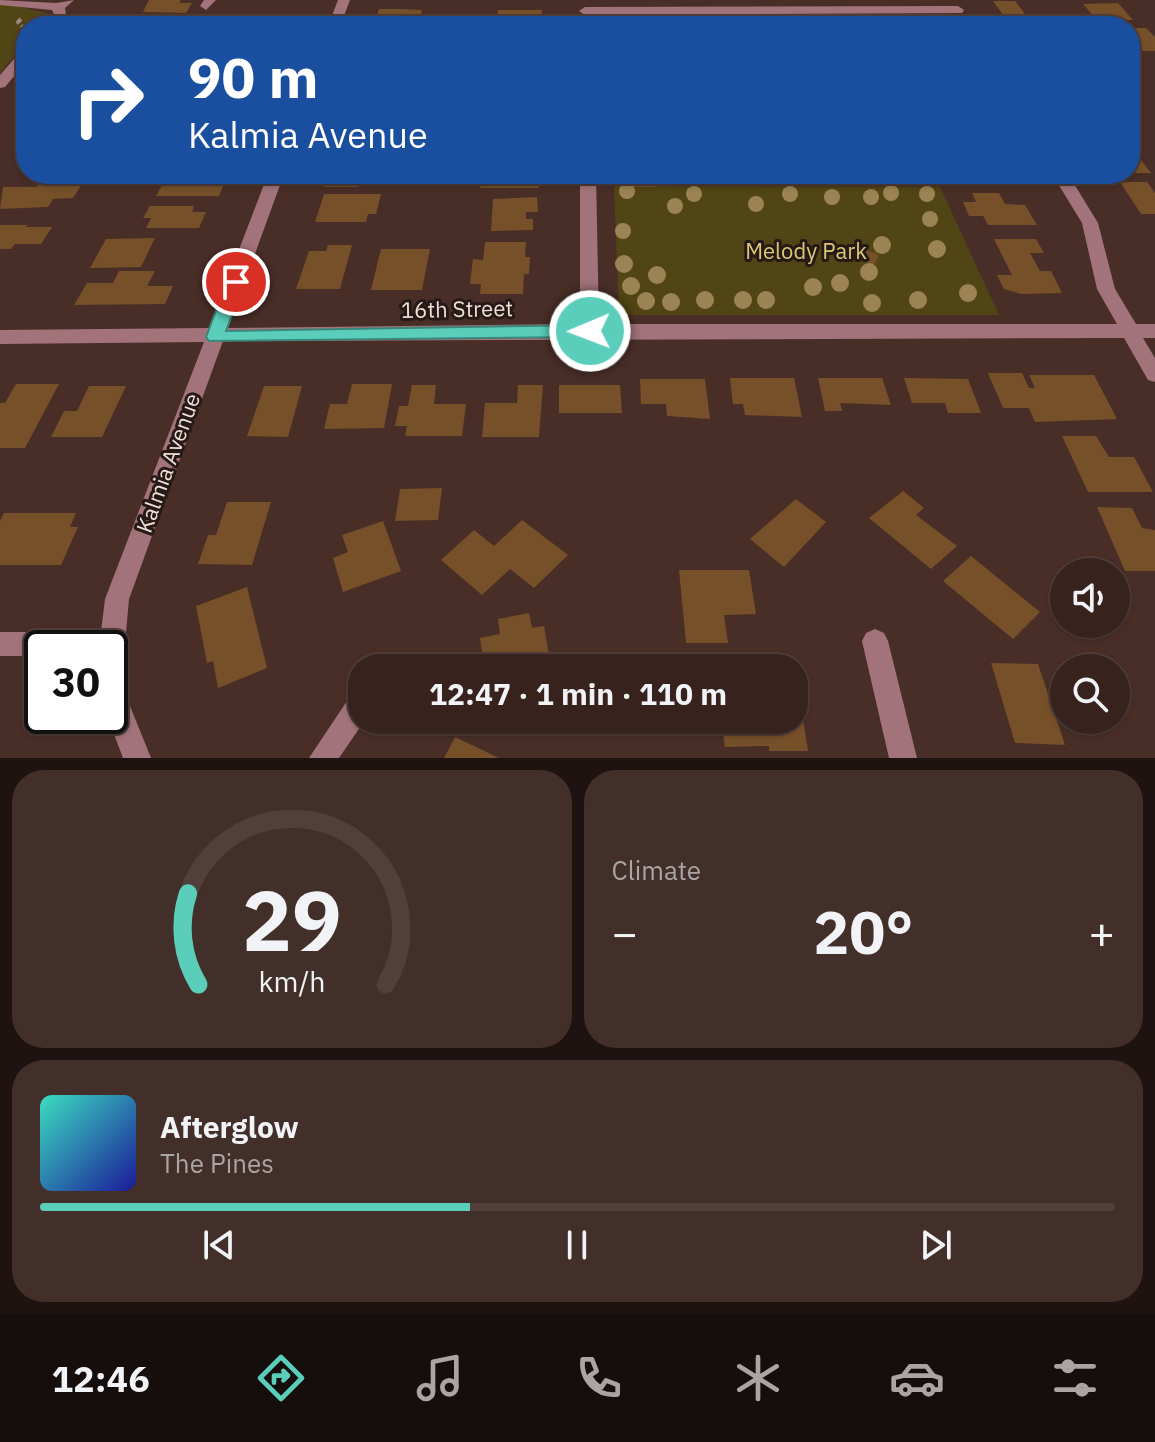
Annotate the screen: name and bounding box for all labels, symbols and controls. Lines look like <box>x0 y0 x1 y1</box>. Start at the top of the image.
text: 90 m <box>188 41 318 113</box>
icon: right <box>56 48 160 152</box>
text: Kalmia Avenue <box>188 111 428 158</box>
park label: Melody Park <box>745 236 867 265</box>
pin <box>202 248 270 316</box>
icon: arrive <box>214 260 258 304</box>
position arrow <box>548 289 632 373</box>
street label: 16th Street <box>401 293 513 324</box>
street label: Kalmia Avenue <box>129 389 206 537</box>
map controls <box>1050 558 1130 734</box>
button: sound <box>1050 558 1130 638</box>
speed limit sign: 30 <box>24 630 128 734</box>
button: search <box>1050 654 1130 734</box>
text: 12:47 · 1 min · 110 m <box>429 674 727 713</box>
text: Climate <box>612 853 701 887</box>
text: 29 <box>242 866 342 974</box>
text: 20° <box>813 892 913 971</box>
text: − <box>612 904 638 961</box>
text: + <box>1089 904 1115 961</box>
text: km/h <box>258 963 325 1000</box>
text: Afterglow <box>160 1107 299 1146</box>
text: The Pines <box>160 1146 274 1180</box>
icon: previous <box>197 1223 241 1267</box>
icon: pause <box>555 1223 599 1267</box>
icon: next <box>914 1223 958 1267</box>
icon: directions <box>253 1350 309 1406</box>
icon: music <box>412 1350 468 1406</box>
icon: phone <box>571 1350 627 1406</box>
icon: climate <box>730 1350 786 1406</box>
icon: car <box>889 1350 945 1406</box>
icon: filters <box>1047 1350 1103 1406</box>
text: 12:46 <box>51 1355 150 1402</box>

